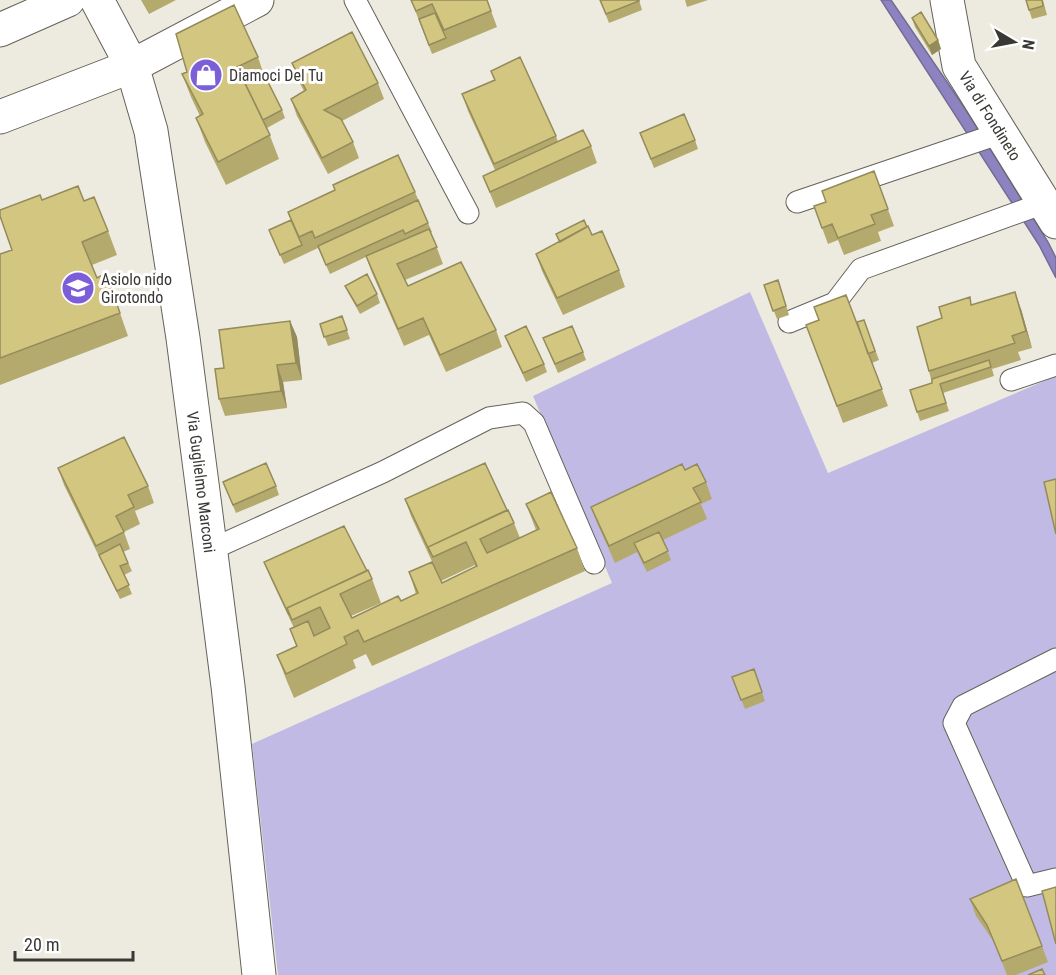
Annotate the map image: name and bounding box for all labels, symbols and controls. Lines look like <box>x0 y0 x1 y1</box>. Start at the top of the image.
north arrow <box>984 12 1044 72</box>
text: N <box>1018 38 1038 51</box>
shop icon: Diamoci Del Tu <box>188 57 224 93</box>
place label: Diamoci Del Tu <box>229 66 323 85</box>
street label: Via di Fondineto <box>955 68 1025 164</box>
school or university icon: Asiolo nido Girotondo <box>60 270 96 306</box>
place label: Asiolo nido Girotondo <box>101 270 172 307</box>
street label: Via Guglielmo Marconi <box>183 410 219 554</box>
scale bar <box>15 924 134 962</box>
text: 20 m <box>24 934 59 955</box>

